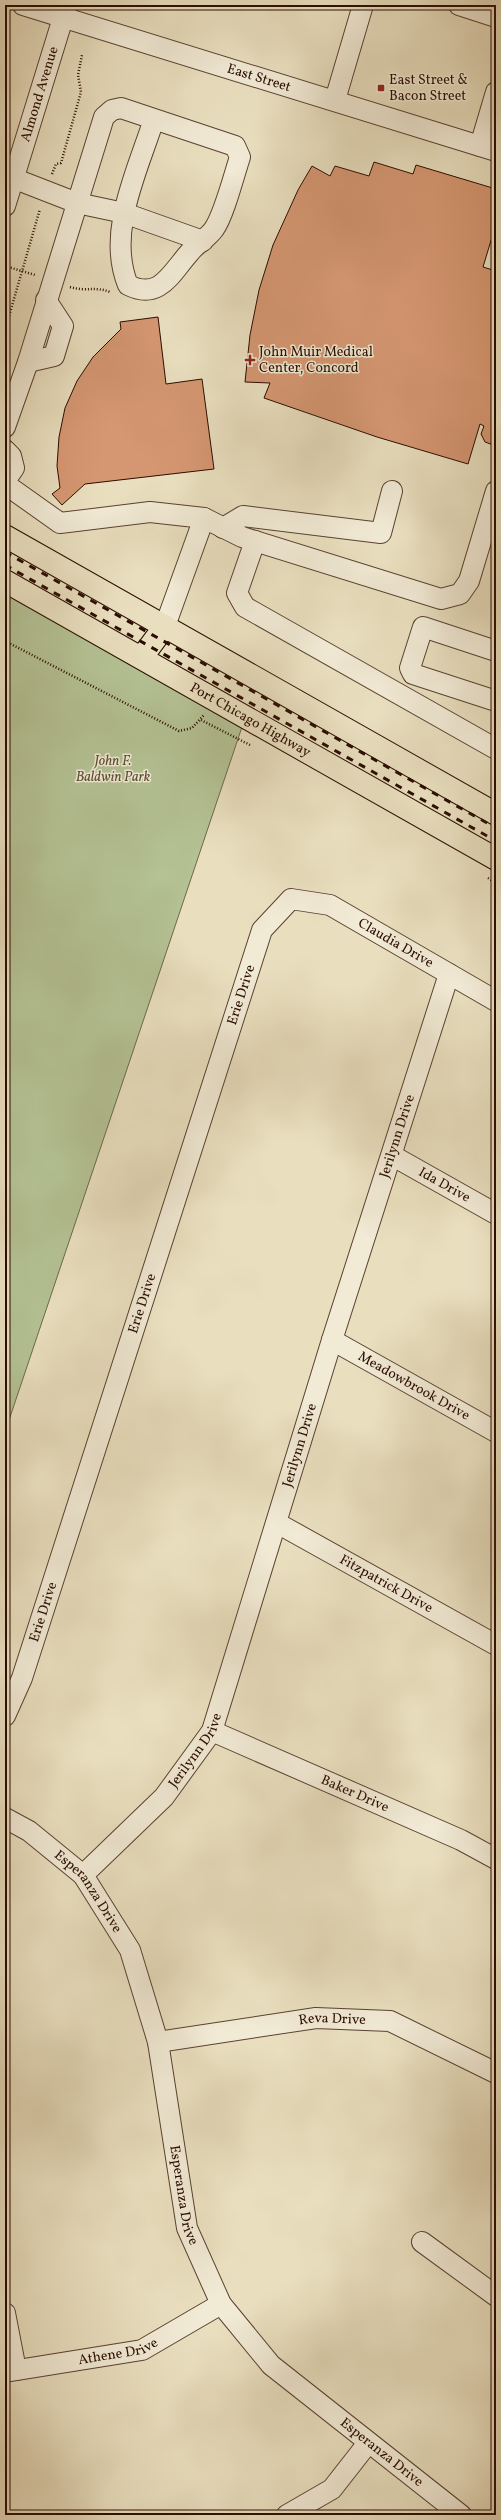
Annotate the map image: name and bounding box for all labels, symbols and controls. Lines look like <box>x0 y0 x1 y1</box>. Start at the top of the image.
street label: Almond Avenue <box>16 44 63 144</box>
street label: East Street <box>225 59 293 97</box>
place label: East Street & Bacon Street <box>389 71 468 106</box>
marker: East Street & Bacon Street <box>376 83 386 93</box>
place label: John Muir Medical Center, Concord <box>259 343 373 378</box>
marker: John Muir Medical Center, Concord <box>244 354 256 366</box>
street label: Port Chicago Highway <box>187 678 315 762</box>
park label: John F. Baldwin Park <box>76 752 151 787</box>
street label: Claudia Drive <box>354 914 437 973</box>
street label: Erie Drive <box>223 962 260 1027</box>
street label: Jerilynn Drive <box>375 1092 420 1180</box>
street label: Ida Drive <box>415 1163 474 1207</box>
street label: Erie Drive <box>124 1271 161 1336</box>
street label: Meadowbrook Drive <box>355 1347 474 1425</box>
street label: Jerilynn Drive <box>278 1401 322 1490</box>
street label: Fitzpatrick Drive <box>336 1550 437 1618</box>
street label: Erie Drive <box>25 1579 62 1644</box>
street label: Jerilynn Drive <box>164 1710 227 1792</box>
street label: Baker Drive <box>318 1770 392 1817</box>
street label: Esperanza Drive <box>50 1846 127 1937</box>
street label: Reva Drive <box>297 2008 367 2030</box>
street label: Esperanza Drive <box>165 2144 203 2248</box>
street label: Athene Drive <box>77 2333 162 2370</box>
street label: Esperanza Drive <box>336 2414 428 2491</box>

